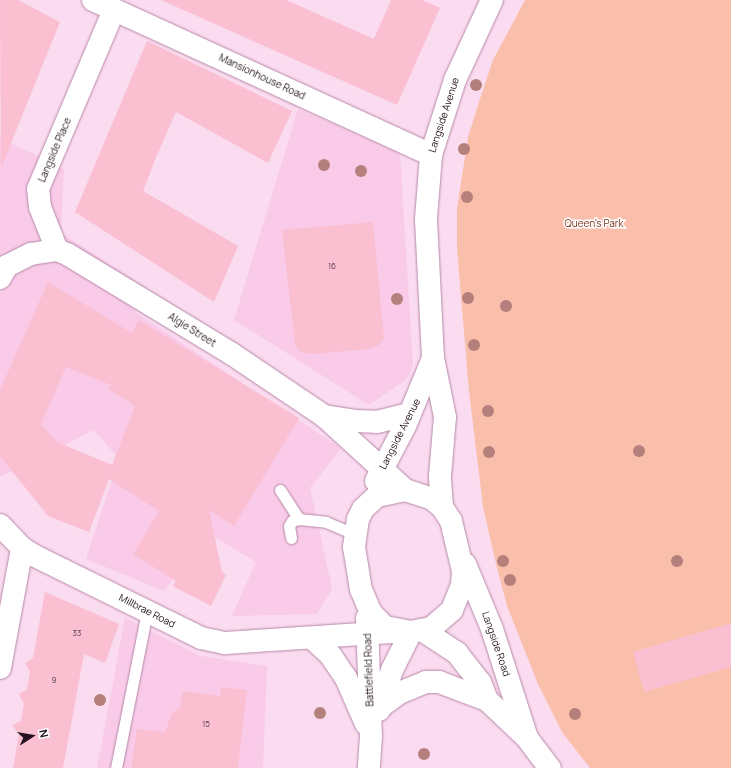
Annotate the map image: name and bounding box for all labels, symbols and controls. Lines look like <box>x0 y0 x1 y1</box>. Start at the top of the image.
street label: Mansionhouse Road <box>217 52 307 102</box>
street label: Langside Avenue <box>426 76 462 154</box>
street label: Langside Place <box>36 116 74 184</box>
park label: Queen's Park <box>565 218 623 230</box>
house number: 16 <box>328 261 336 271</box>
street label: Algie Street <box>166 311 218 349</box>
street label: Langside Avenue <box>377 396 423 472</box>
street label: Millbrae Road <box>117 592 177 630</box>
street label: Langside Road <box>479 610 513 678</box>
house number: 33 <box>73 628 81 638</box>
street label: Battlefield Road <box>362 633 376 707</box>
house number: 9 <box>52 675 56 685</box>
north arrow <box>12 716 52 756</box>
house number: 15 <box>202 719 210 729</box>
text: N <box>36 728 52 739</box>

